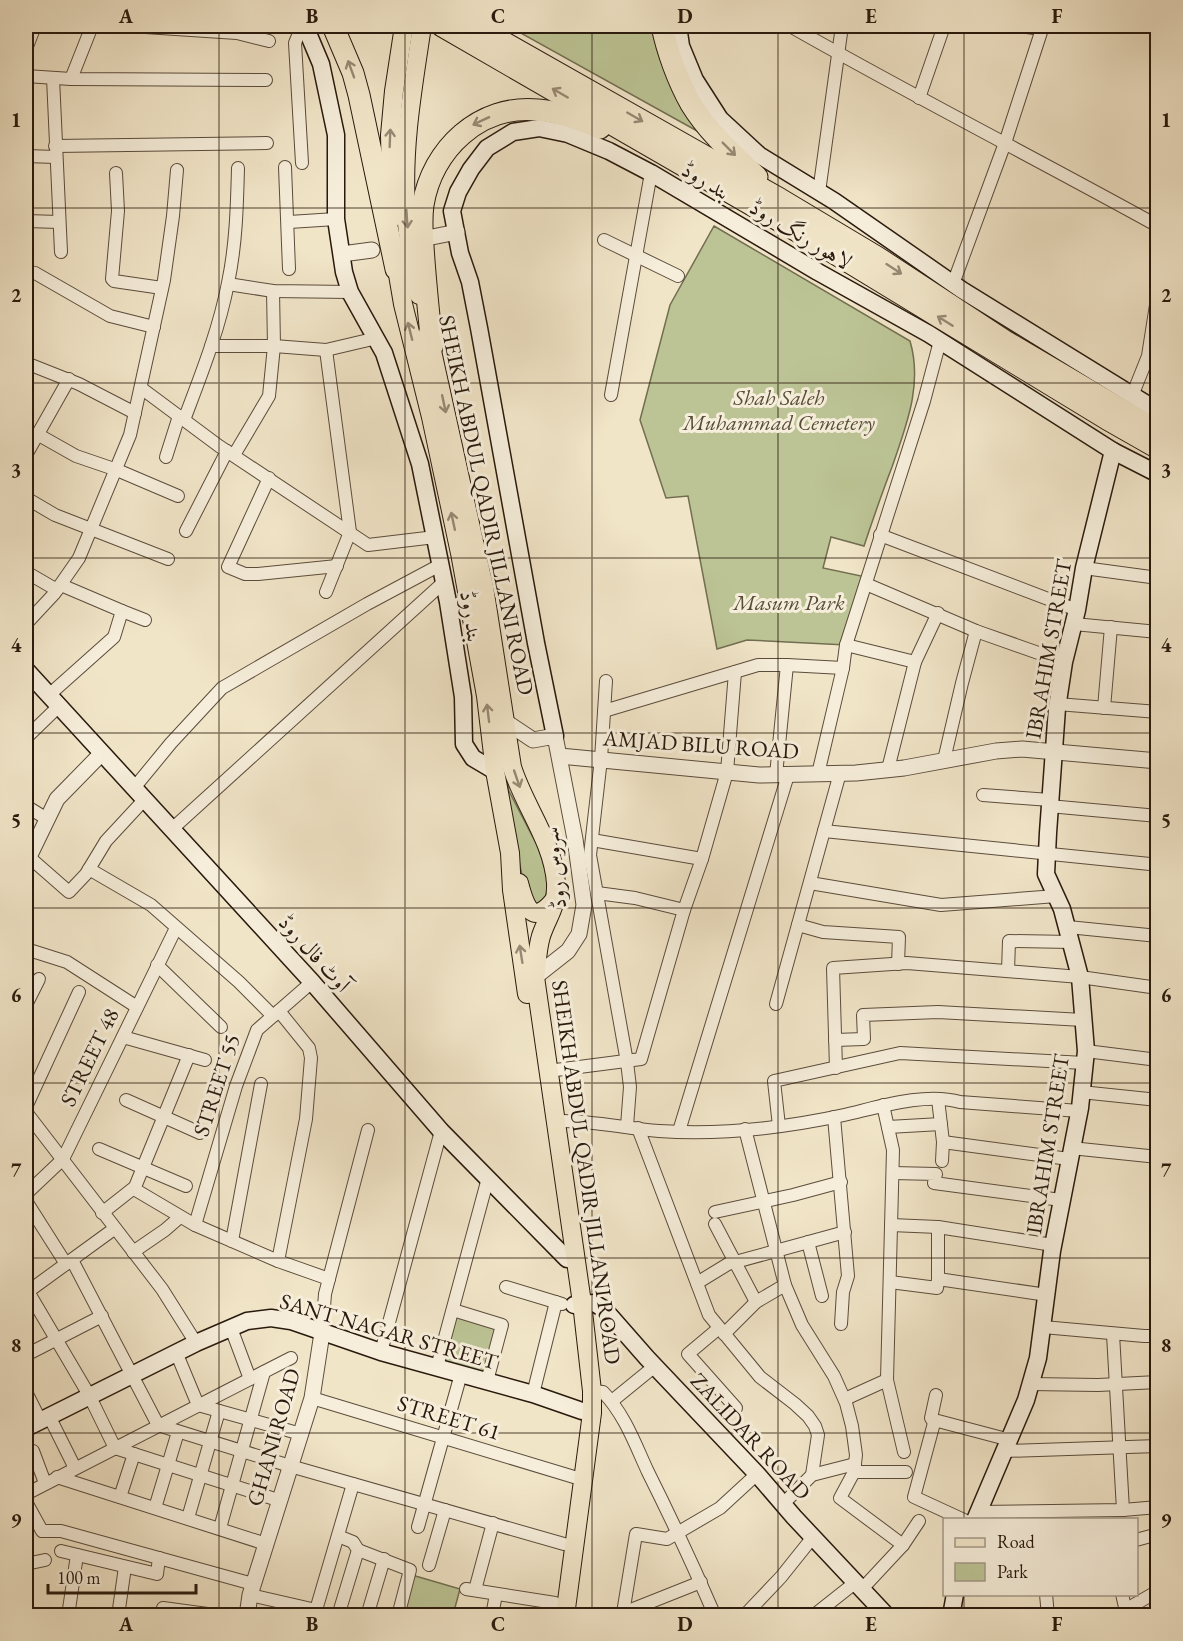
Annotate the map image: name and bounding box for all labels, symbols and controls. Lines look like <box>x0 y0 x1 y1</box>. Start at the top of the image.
text: A <box>118 3 134 29</box>
text: B <box>306 3 318 29</box>
text: C <box>491 3 505 29</box>
text: D <box>677 3 693 29</box>
text: E <box>865 3 877 29</box>
text: F <box>1052 3 1063 29</box>
one-way arrow <box>344 60 355 79</box>
one-way arrow <box>552 87 569 99</box>
text: 1 <box>11 107 21 133</box>
text: 1 <box>1161 107 1171 133</box>
one-way arrow <box>626 112 644 123</box>
one-way arrow <box>472 116 490 128</box>
one-way arrow <box>385 128 396 148</box>
one-way arrow <box>721 142 736 156</box>
street label: بند روڈ <box>676 155 735 206</box>
street label: لاہور رنگ روڈ <box>744 192 857 276</box>
one-way arrow <box>401 209 412 229</box>
one-way arrow <box>885 263 902 275</box>
text: 2 <box>11 282 22 308</box>
text: 2 <box>1161 282 1172 308</box>
street label: SHEIKH ABDUL QADIR JILLANI ROAD <box>432 312 541 698</box>
one-way arrow <box>937 314 954 326</box>
one-way arrow <box>403 322 415 341</box>
park label: Shah Saleh Muhammad Cemetery <box>681 383 875 437</box>
one-way arrow <box>439 394 450 414</box>
text: 3 <box>11 457 21 483</box>
text: 3 <box>1161 457 1171 483</box>
one-way arrow <box>447 512 458 531</box>
street label: IBRAHIM STREET <box>1018 557 1079 741</box>
street label: بند روڈ <box>453 588 490 644</box>
park label: Masum Park <box>731 588 845 617</box>
text: 4 <box>11 632 22 658</box>
text: 4 <box>1161 632 1172 658</box>
one-way arrow <box>482 703 493 723</box>
street label: AMJAD BILU ROAD <box>601 723 800 766</box>
one-way arrow <box>512 769 523 788</box>
text: 5 <box>11 807 21 833</box>
text: 5 <box>1161 807 1171 833</box>
street label: سروس روڈ <box>536 826 573 910</box>
street label: آوٹ فال روڈ <box>272 908 359 1000</box>
one-way arrow <box>515 945 526 965</box>
street label: SHEIKH ABDUL QADIR JILLANI ROAD <box>545 978 628 1366</box>
text: 6 <box>11 982 22 1008</box>
text: 6 <box>1161 982 1172 1008</box>
street label: STREET 48 <box>53 1003 126 1111</box>
street label: STREET 55 <box>186 1030 247 1140</box>
street label: IBRAHIM STREET <box>1019 1052 1076 1236</box>
text: 7 <box>11 1157 22 1183</box>
text: 7 <box>1161 1157 1172 1183</box>
street label: SANT NAGAR STREET <box>276 1286 502 1377</box>
text: 8 <box>11 1332 21 1358</box>
text: 8 <box>1161 1332 1171 1358</box>
street label: GHANI ROAD <box>240 1365 307 1509</box>
street label: ZALIDAR ROAD <box>684 1367 817 1506</box>
street label: STREET 61 <box>394 1388 504 1447</box>
text: 9 <box>11 1507 22 1533</box>
text: 9 <box>1161 1507 1172 1533</box>
legend <box>943 1518 1138 1596</box>
text: Road <box>997 1530 1036 1553</box>
scale bar <box>48 1557 196 1595</box>
text: Park <box>997 1560 1028 1583</box>
text: 100 m <box>57 1566 101 1589</box>
text: A <box>118 1611 134 1637</box>
text: B <box>306 1611 318 1637</box>
text: C <box>491 1611 505 1637</box>
text: D <box>677 1611 693 1637</box>
text: E <box>865 1611 877 1637</box>
text: F <box>1052 1611 1063 1637</box>

